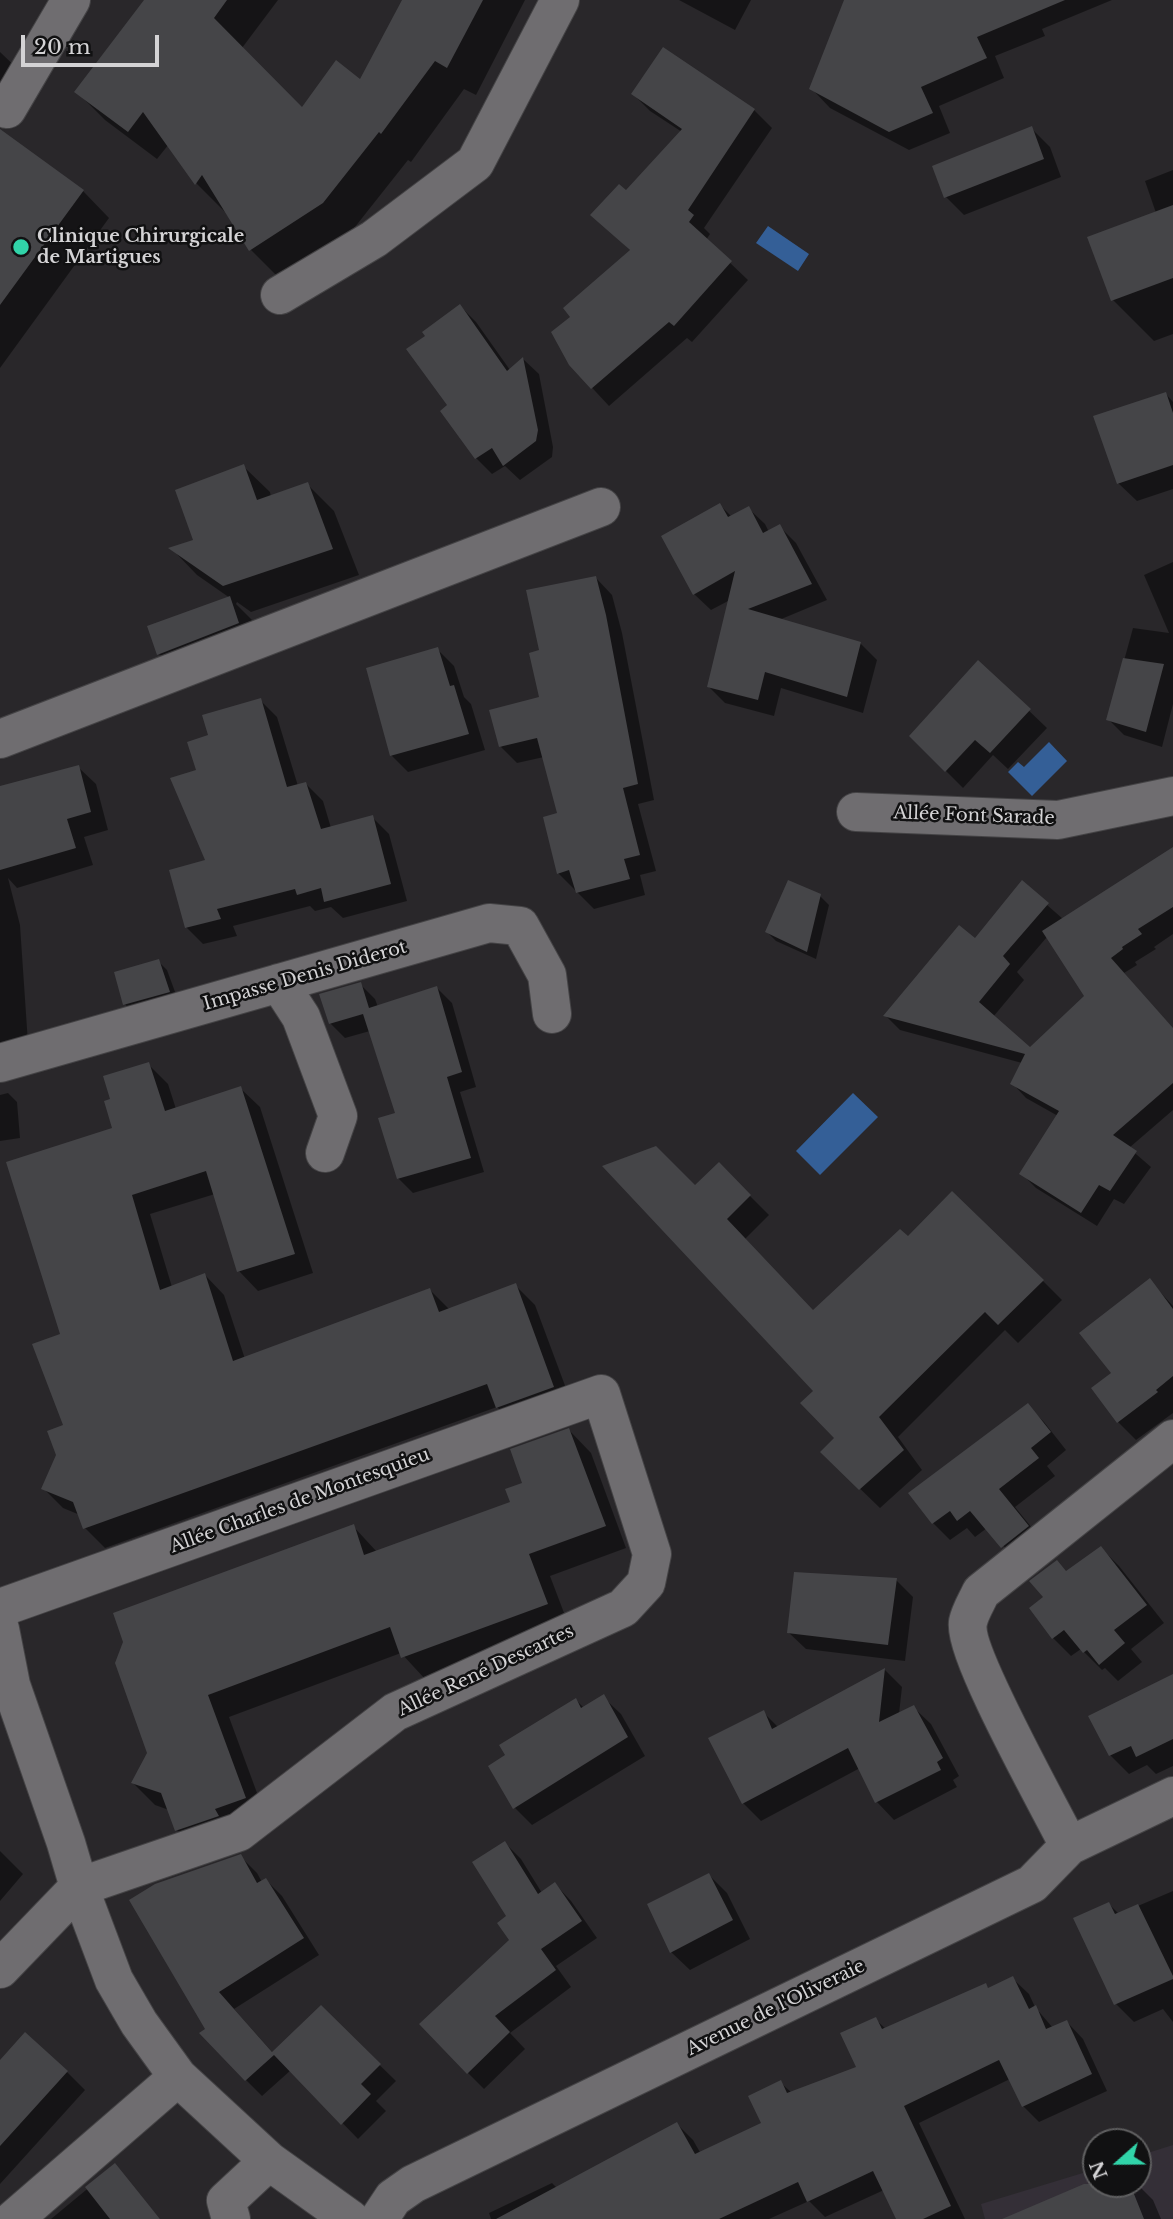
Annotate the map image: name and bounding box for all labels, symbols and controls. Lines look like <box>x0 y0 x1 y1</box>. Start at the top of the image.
scale bar <box>24 21 163 65</box>
text: 20 m <box>34 34 91 60</box>
place label: Clinique Chirurgicale de Martigues <box>37 226 244 268</box>
marker: Clinique Chirurgicale de Martigues <box>11 237 31 257</box>
street label: Allée Font Sarade <box>893 802 1055 830</box>
street label: Impasse Denis Diderot <box>201 937 409 1015</box>
street label: Allée Charles de Montesquieu <box>167 1444 433 1558</box>
street label: Allée René Descartes <box>395 1621 577 1721</box>
street label: Avenue de l'Oliveraie <box>683 1955 869 2061</box>
north arrow <box>1082 2128 1152 2198</box>
text: N <box>1085 2158 1113 2182</box>

